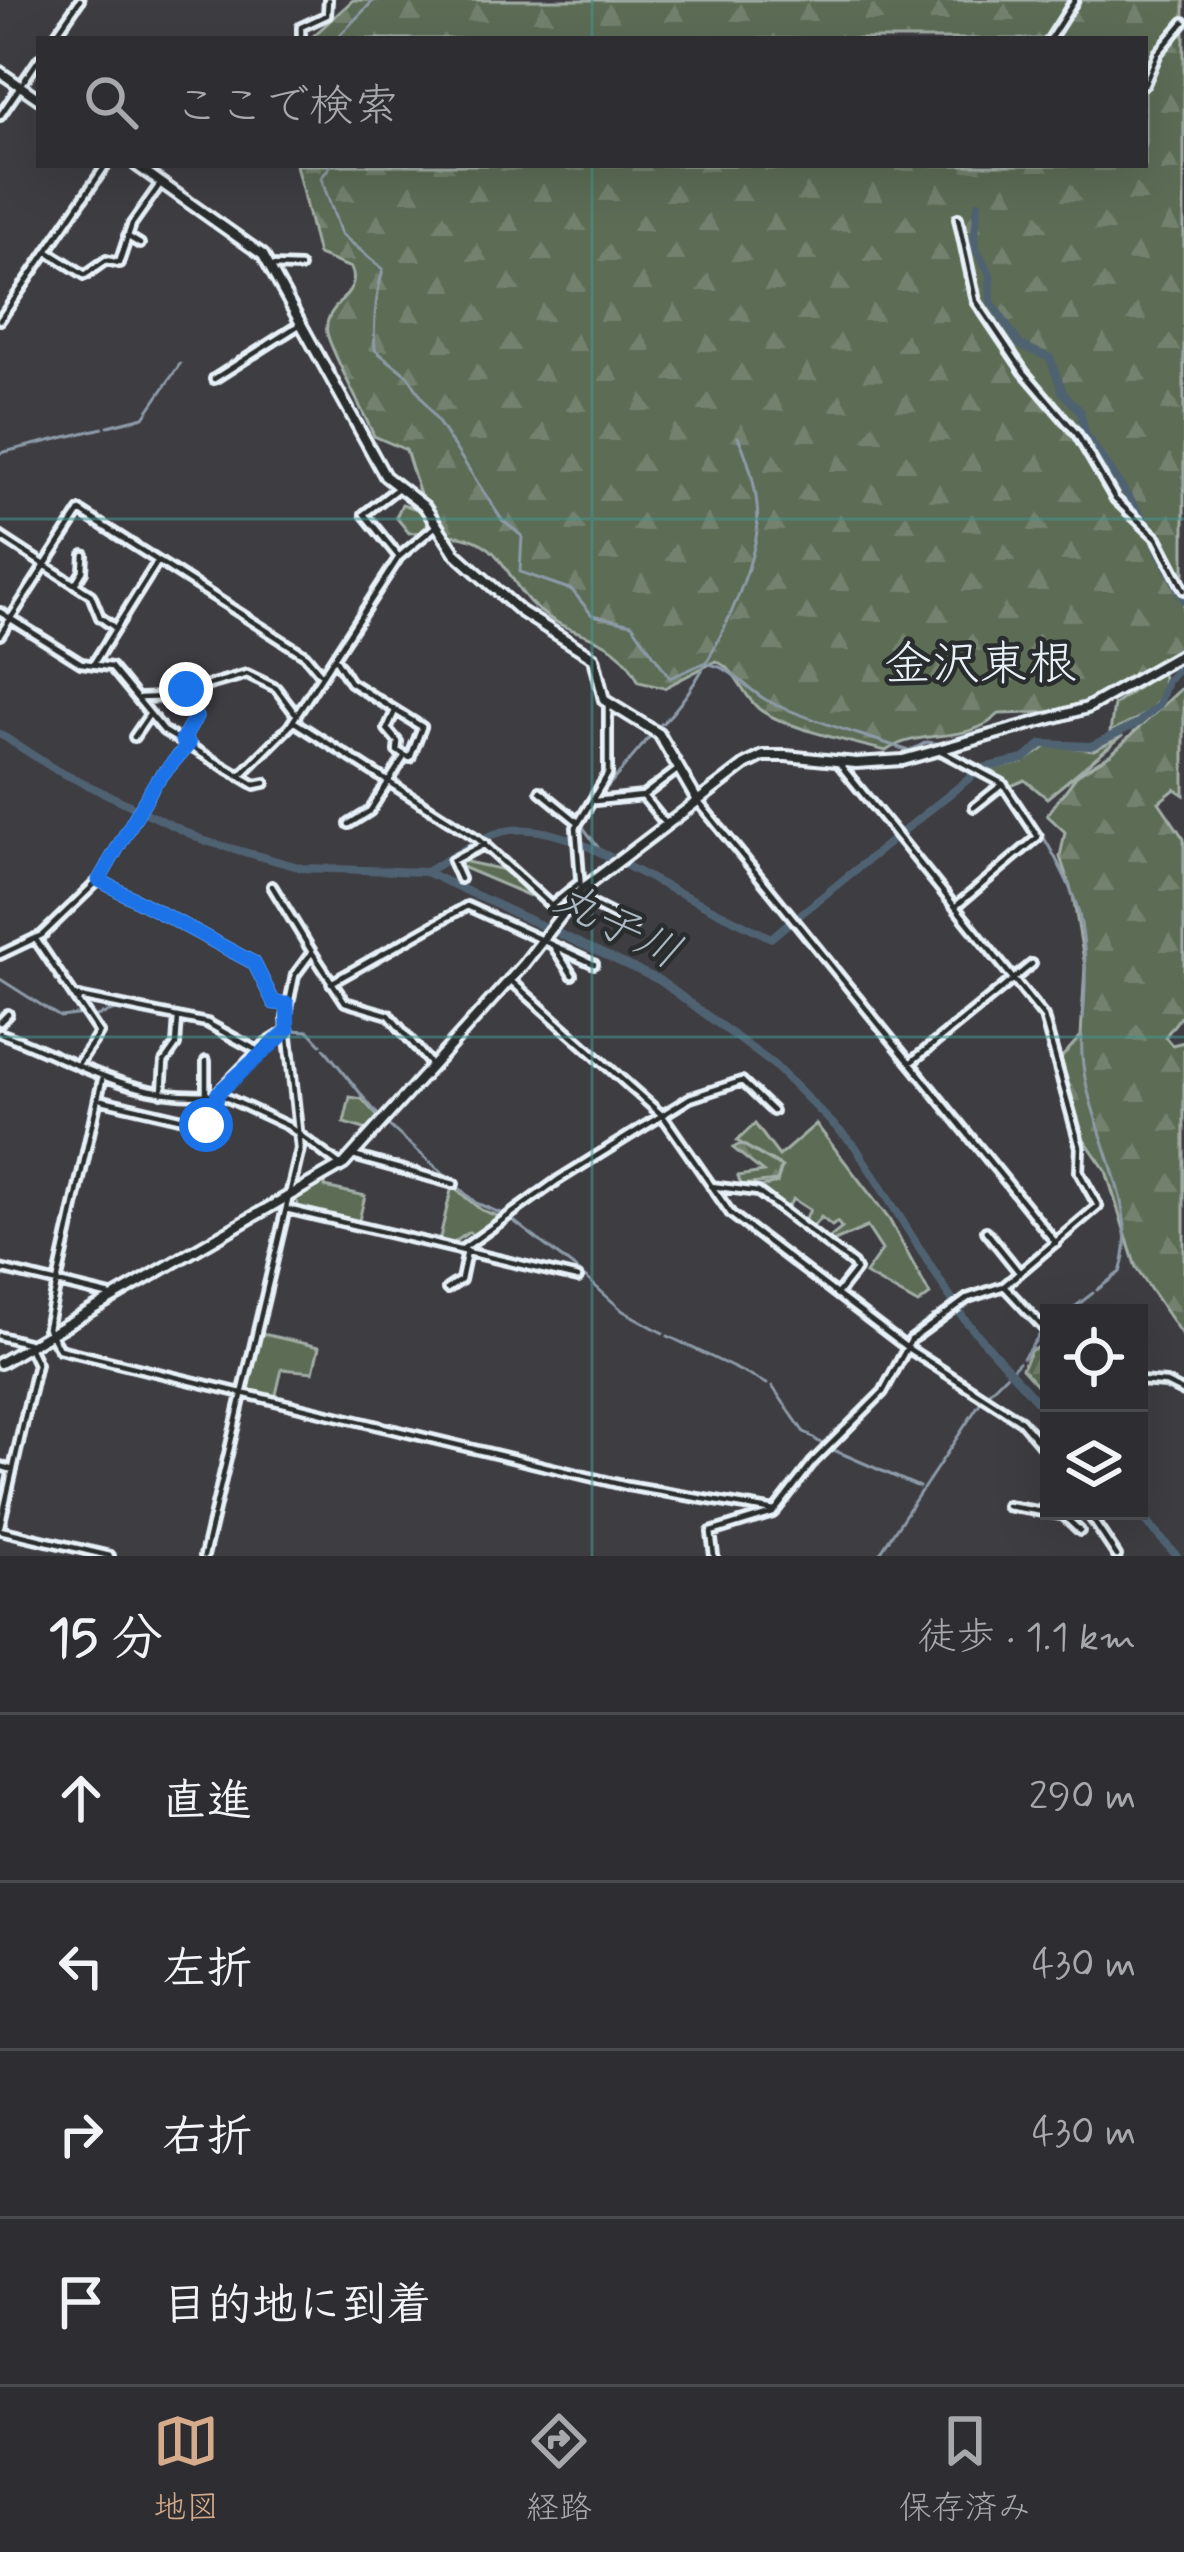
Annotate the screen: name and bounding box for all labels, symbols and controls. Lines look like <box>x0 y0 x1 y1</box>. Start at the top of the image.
search box <box>36 36 1148 168</box>
icon: search <box>78 69 144 135</box>
text: ここで検索 <box>174 78 399 137</box>
district label: 金沢東根 <box>884 634 1076 697</box>
route end <box>159 662 213 716</box>
water label: 丸子川 <box>543 870 691 984</box>
route start <box>179 1098 233 1152</box>
map controls <box>1040 1304 1148 1520</box>
button: locate <box>1040 1304 1148 1412</box>
button: layers <box>1040 1412 1148 1520</box>
text: 15 分 <box>48 1607 163 1673</box>
text: 徒歩 · 1.1 km <box>918 1613 1136 1664</box>
icon: ahead <box>48 1765 114 1831</box>
text: 290 m <box>1029 1772 1136 1823</box>
text: 直進 <box>162 1773 252 1832</box>
icon: left <box>48 1933 114 1999</box>
text: 430 m <box>1032 1940 1136 1991</box>
text: 左折 <box>162 1941 252 2000</box>
icon: right <box>48 2101 114 2167</box>
text: 430 m <box>1032 2108 1136 2159</box>
text: 右折 <box>162 2109 252 2168</box>
icon: arrive <box>48 2269 114 2335</box>
text: 目的地に到着 <box>162 2277 432 2336</box>
tab: 地図 <box>153 2408 219 2531</box>
tab: 経路 <box>526 2408 592 2531</box>
tab: 保存済み <box>899 2408 1031 2531</box>

